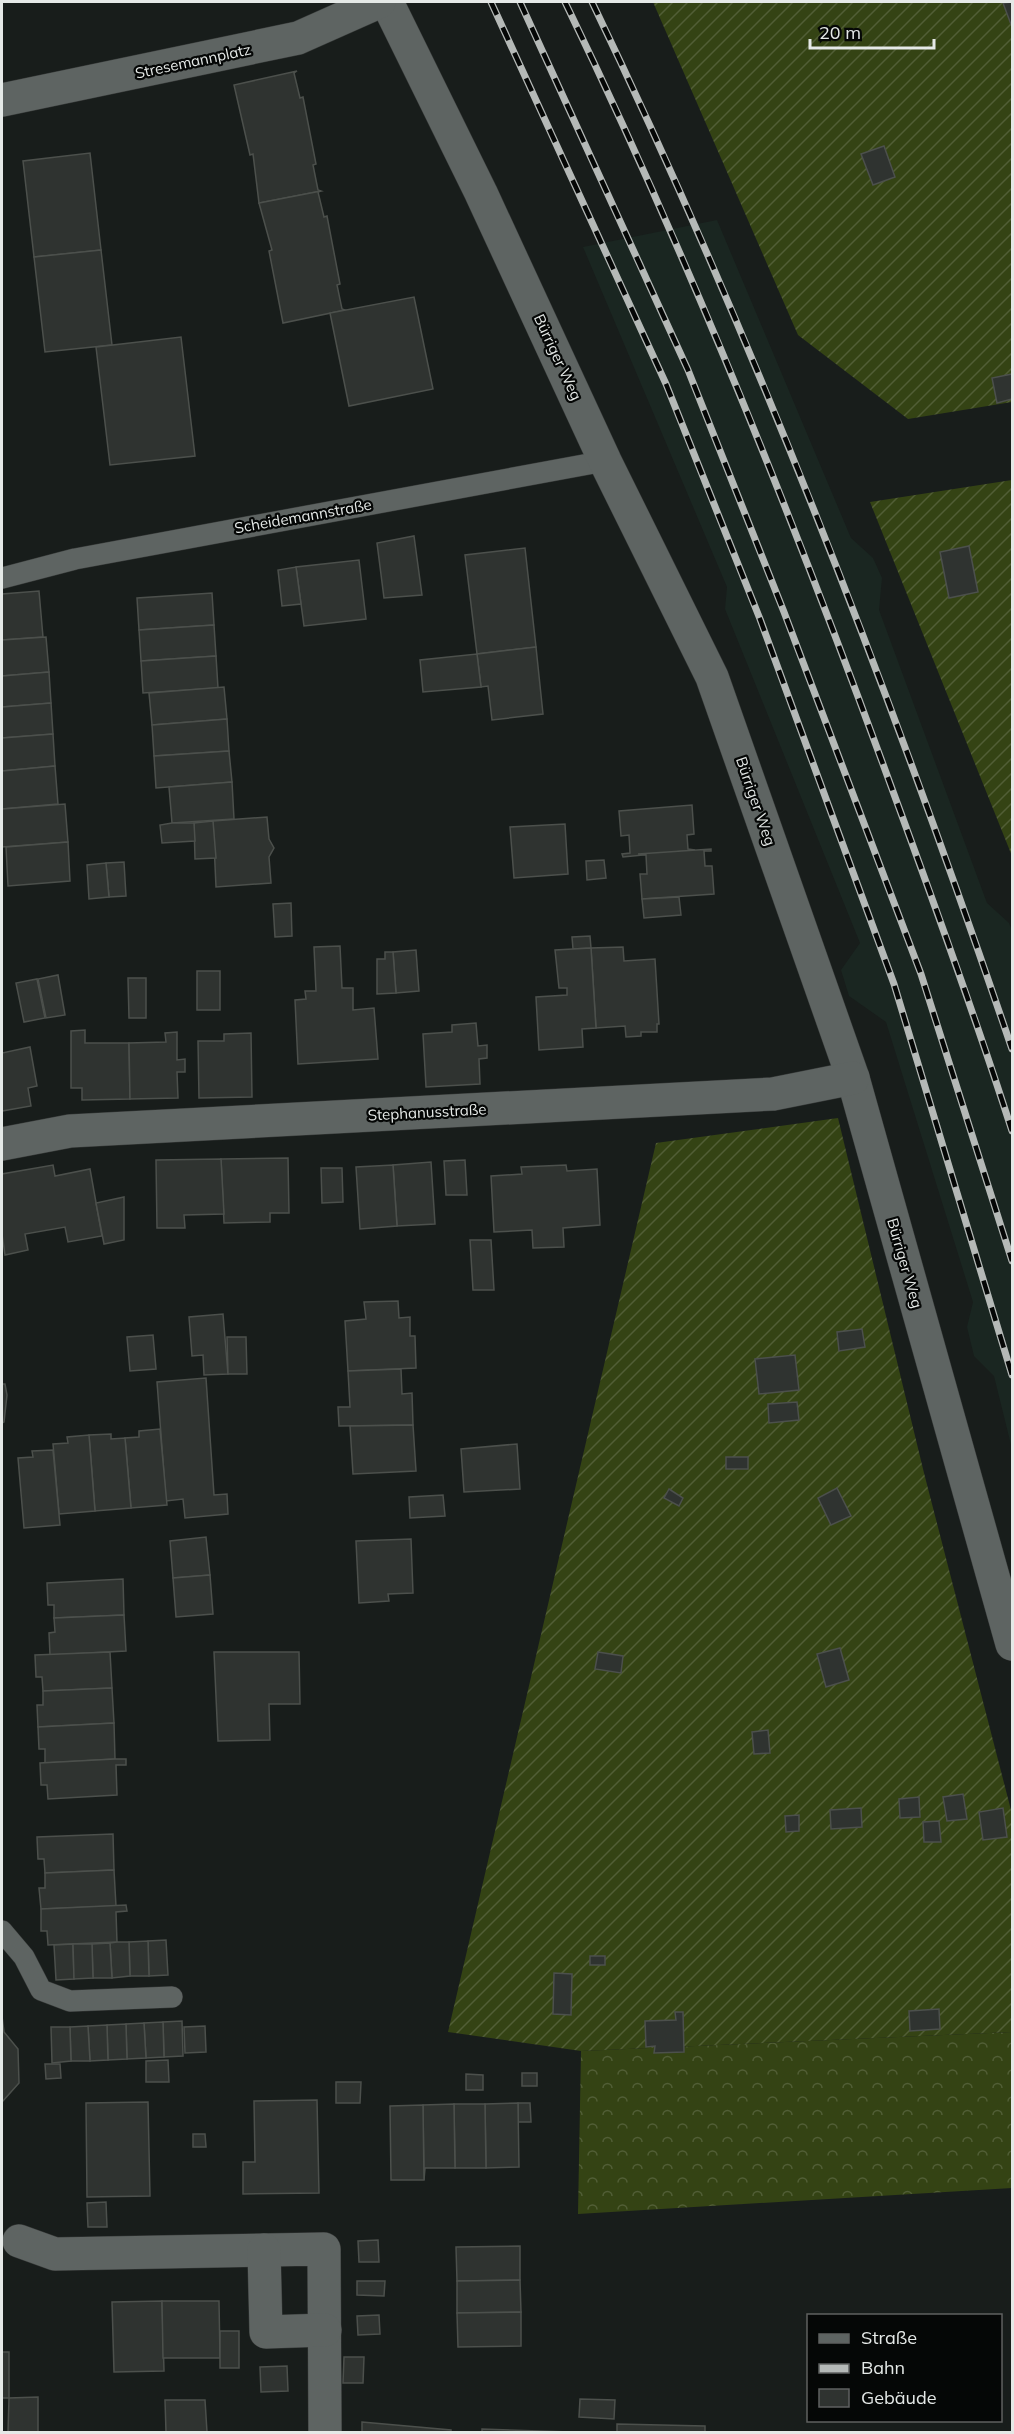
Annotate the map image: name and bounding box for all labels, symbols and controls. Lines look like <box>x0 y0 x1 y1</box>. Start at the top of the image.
scale bar <box>810 12 934 50</box>
text: 20 m <box>819 21 861 44</box>
street label: Stresemannplatz <box>133 39 253 83</box>
street label: Bürriger Weg <box>530 311 586 403</box>
street label: Scheidemannstraße <box>233 495 373 537</box>
street label: Bürriger Weg <box>732 754 780 848</box>
street label: Stephanusstraße <box>367 1099 487 1125</box>
street label: Bürriger Weg <box>883 1216 927 1310</box>
legend <box>807 2314 1002 2422</box>
text: Straße <box>861 2326 917 2349</box>
text: Bahn <box>861 2356 905 2379</box>
text: Gebäude <box>861 2386 937 2409</box>

